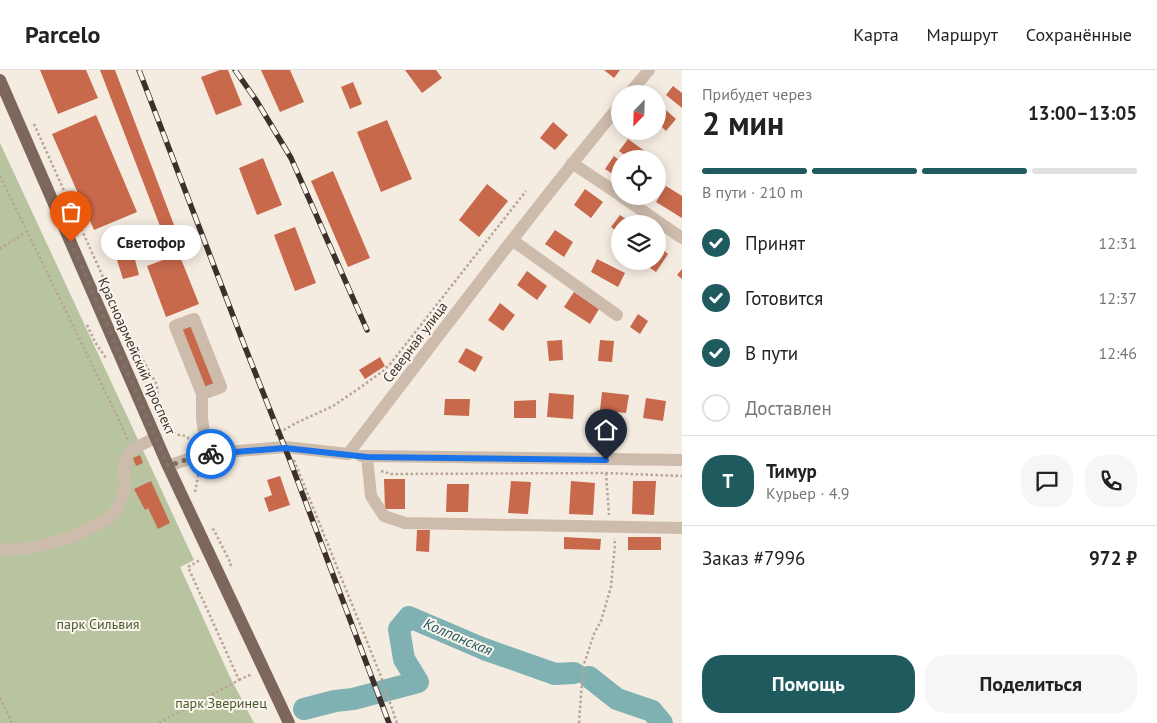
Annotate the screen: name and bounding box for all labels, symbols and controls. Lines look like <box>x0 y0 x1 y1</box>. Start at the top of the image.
text: Parcelo <box>25 19 100 50</box>
text: Карта <box>853 23 899 46</box>
text: Маршрут <box>927 23 998 46</box>
text: Сохранённые <box>1026 23 1132 46</box>
text: Прибудет через <box>702 84 812 104</box>
north arrow <box>611 85 666 140</box>
map controls <box>611 85 666 270</box>
text: 13:00–13:05 <box>1028 101 1137 125</box>
text: 2 мин <box>702 102 784 144</box>
button: locate <box>611 150 666 205</box>
text: В пути · 210 m <box>702 182 803 202</box>
pin <box>50 191 92 242</box>
icon: bag <box>57 198 85 226</box>
button: layers <box>611 215 666 270</box>
callout: Светофор <box>101 224 201 260</box>
icon: check <box>702 229 730 257</box>
text: Принят <box>745 231 805 255</box>
text: Светофор <box>117 232 185 252</box>
text: 12:31 <box>1099 233 1137 253</box>
street label: Красноармейский проспект <box>94 274 180 438</box>
icon: check <box>702 284 730 312</box>
text: Готовится <box>745 286 823 310</box>
text: 12:37 <box>1099 288 1137 308</box>
street label: Северная улица <box>379 298 451 386</box>
icon: check <box>702 339 730 367</box>
text: В пути <box>745 341 798 365</box>
text: 12:46 <box>1099 343 1137 363</box>
text: Доставлен <box>745 396 832 420</box>
pin <box>585 409 627 460</box>
icon: home <box>592 416 620 444</box>
courier <box>186 429 236 479</box>
icon: bike <box>197 440 225 468</box>
button: chat <box>1021 455 1073 507</box>
button: phone <box>1085 455 1137 507</box>
text: Тимур <box>766 459 817 483</box>
text: Т <box>723 469 733 493</box>
text: Курьер · 4.9 <box>766 483 850 503</box>
text: Заказ #7996 <box>702 546 805 570</box>
text: 972 ₽ <box>1089 546 1137 570</box>
water label: Колпанская <box>421 614 495 660</box>
park label: парк Сильвия <box>57 615 139 633</box>
button: Помощь <box>702 655 915 713</box>
button: Поделиться <box>925 655 1137 713</box>
park label: парк Зверинец <box>175 694 267 712</box>

